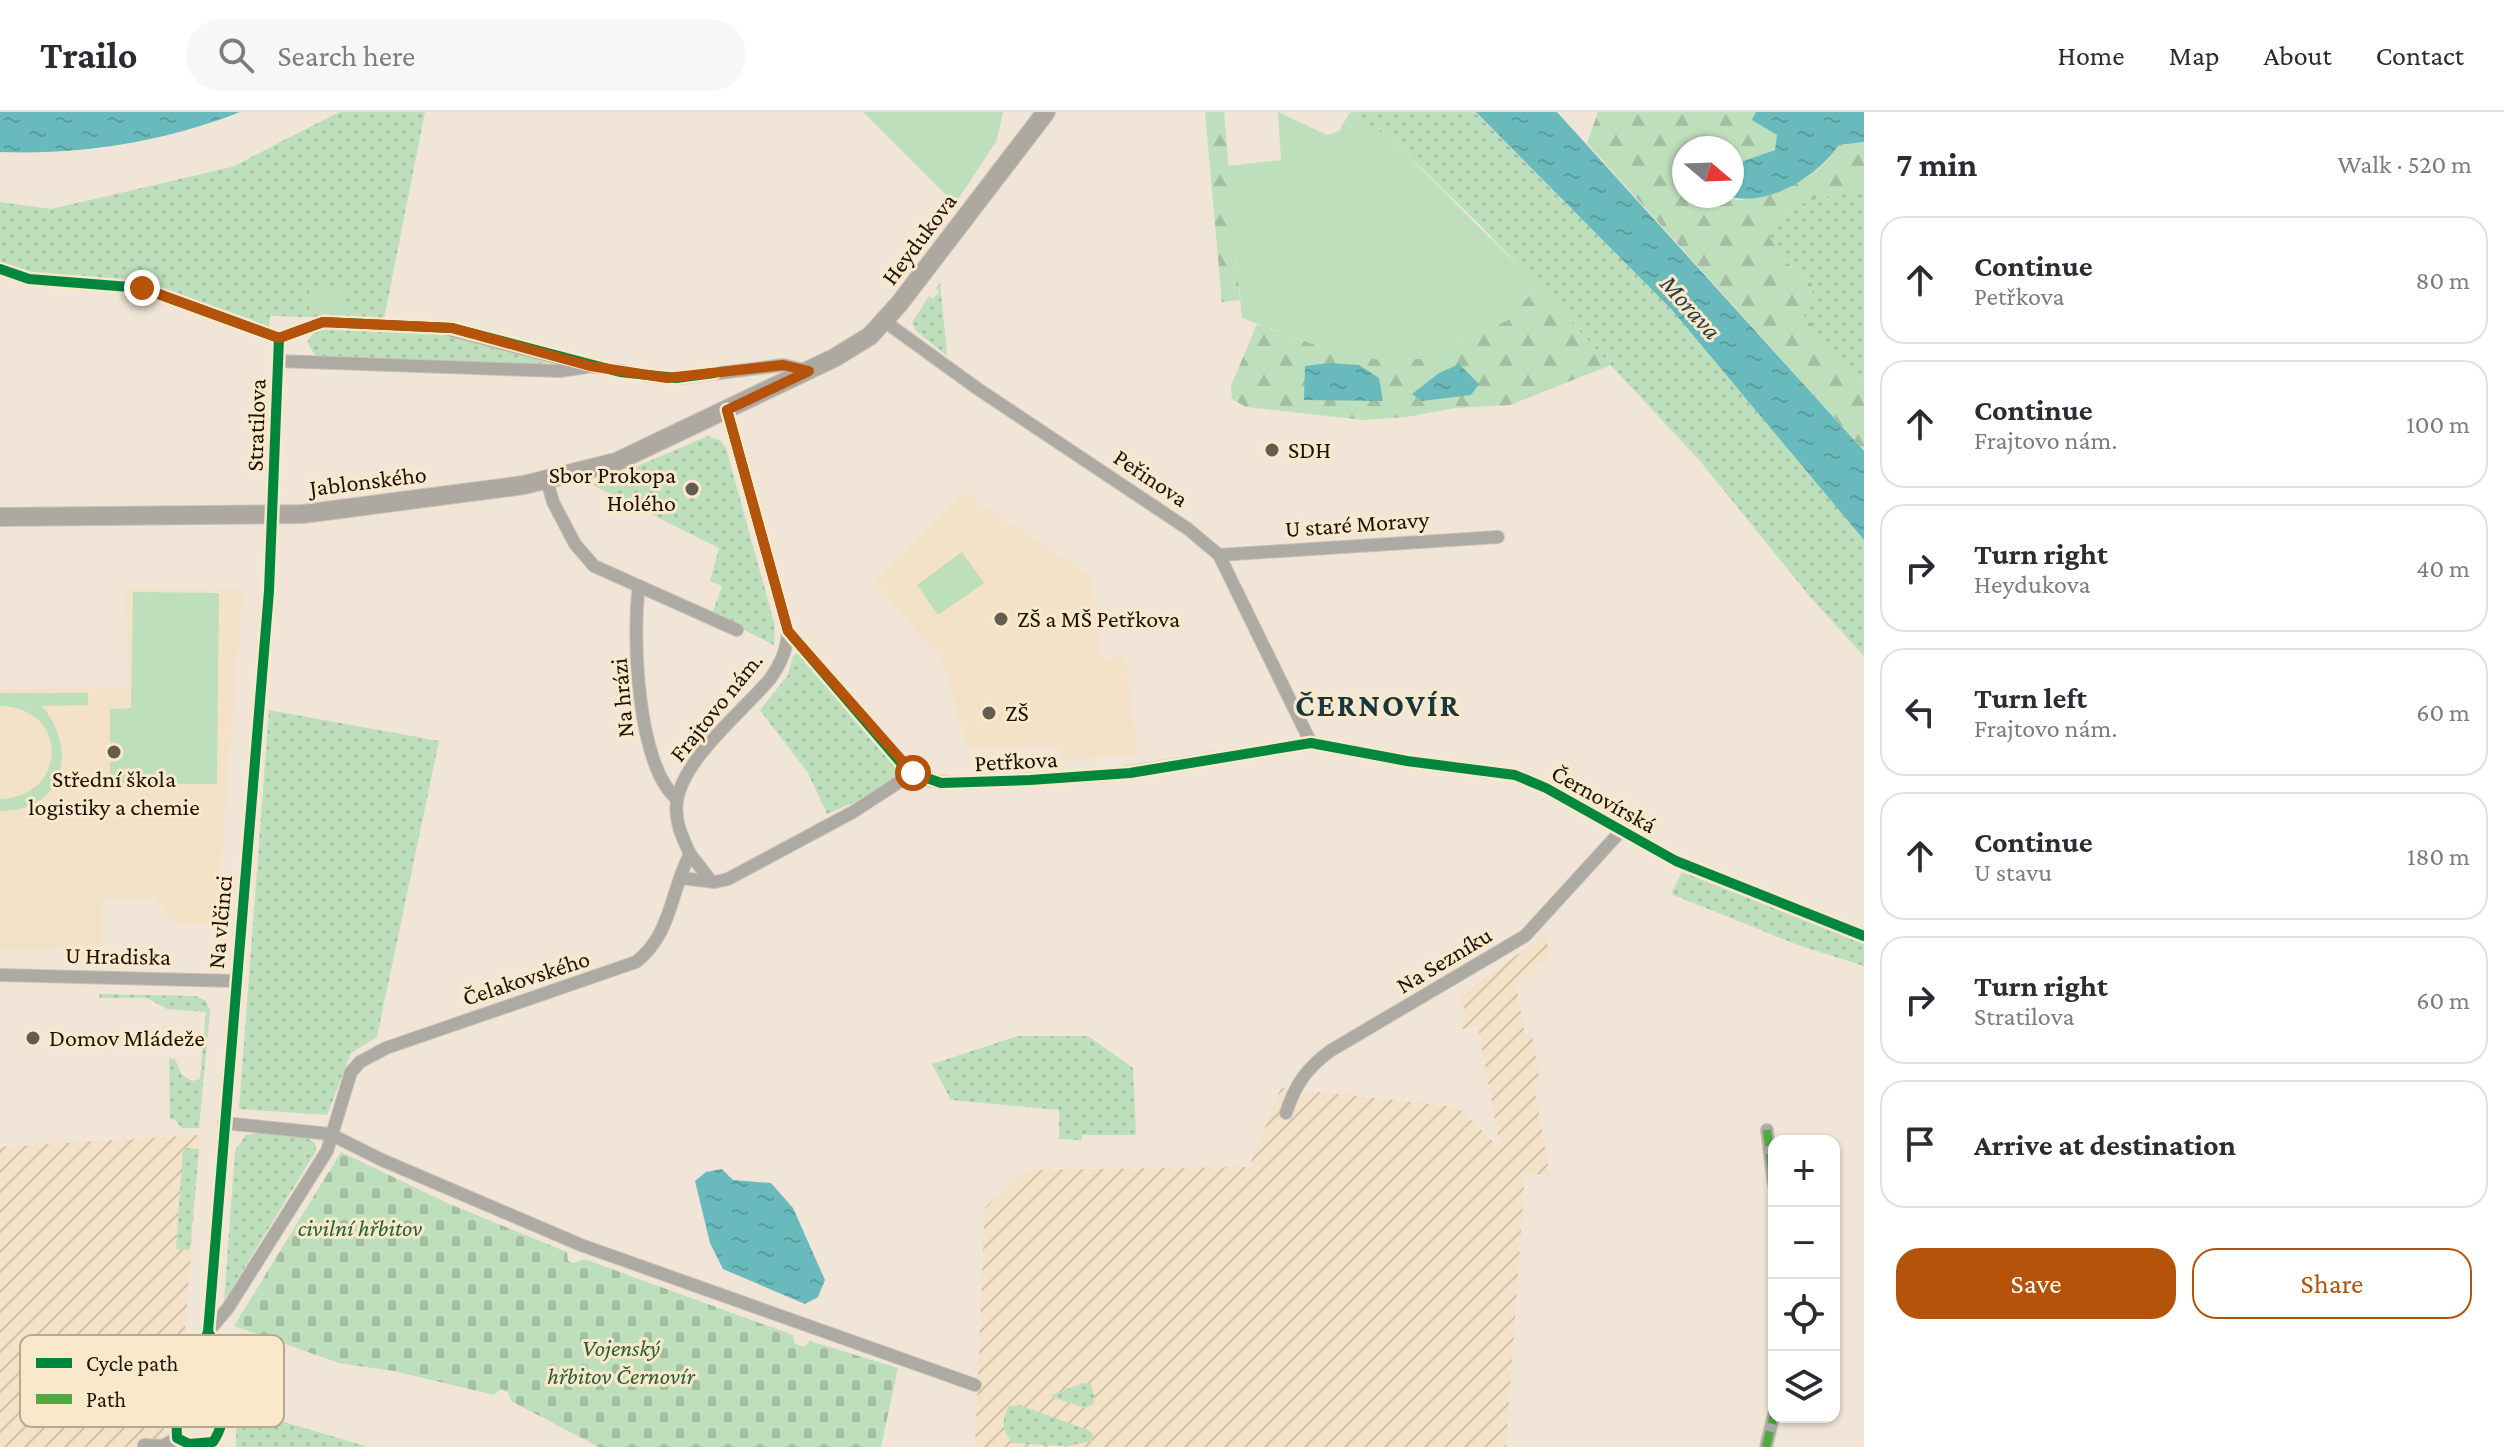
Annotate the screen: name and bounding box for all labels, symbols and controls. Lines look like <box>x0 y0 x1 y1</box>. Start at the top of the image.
search box <box>186 19 746 91</box>
icon: search <box>214 33 258 77</box>
text: Trailo <box>40 34 138 76</box>
text: Search here <box>278 39 415 72</box>
text: Home <box>2058 40 2125 71</box>
text: Map <box>2169 40 2220 71</box>
text: About <box>2264 40 2332 71</box>
text: Contact <box>2376 40 2464 71</box>
north arrow <box>1672 136 1744 208</box>
text: 7 min <box>1896 146 1977 183</box>
text: Walk · 520 m <box>2338 150 2472 179</box>
street label: Heydukova <box>875 188 962 290</box>
text: Continue <box>1974 249 2093 282</box>
icon: ahead <box>1898 258 1942 302</box>
text: 80 m <box>2416 266 2470 295</box>
water label: Morava <box>1654 268 1727 345</box>
route end <box>124 270 160 306</box>
text: Petřkova <box>1974 282 2065 311</box>
street label: Stratilova <box>240 378 271 472</box>
text: Continue <box>1974 393 2093 426</box>
icon: ahead <box>1898 402 1942 446</box>
text: 100 m <box>2406 410 2470 439</box>
text: Frajtovo nám. <box>1974 426 2117 455</box>
place label: SDH <box>1288 436 1331 463</box>
marker: SDH <box>1263 441 1281 459</box>
street label: Peřinova <box>1109 443 1194 512</box>
street label: Jablonského <box>306 460 428 501</box>
place label: Sbor Prokopa Holého <box>549 461 676 516</box>
marker: Sbor Prokopa Holého <box>683 480 701 498</box>
street label: U staré Moravy <box>1284 505 1431 542</box>
text: Turn right <box>1974 537 2108 570</box>
icon: right <box>1898 546 1942 590</box>
text: 40 m <box>2416 554 2470 583</box>
text: Heydukova <box>1974 570 2091 599</box>
place label: ZŠ a MŠ Petřkova <box>1017 605 1180 632</box>
marker: ZŠ a MŠ Petřkova <box>992 610 1010 628</box>
street label: Frajtovo nám. <box>663 647 768 767</box>
street label: Na hrázi <box>605 657 638 739</box>
text: Turn left <box>1974 681 2087 714</box>
district label: ČERNOVÍR <box>1295 687 1461 723</box>
icon: left <box>1898 690 1942 734</box>
text: 60 m <box>2416 698 2470 727</box>
place label: ZŠ <box>1005 699 1029 726</box>
marker: ZŠ <box>980 704 998 722</box>
text: Frajtovo nám. <box>1974 714 2117 743</box>
marker: Střední škola logistiky a chemie <box>105 743 123 761</box>
street label: Petřkova <box>974 745 1058 776</box>
route start <box>895 755 931 791</box>
street label: Černovírská <box>1547 759 1661 838</box>
place label: Střední škola logistiky a chemie <box>28 765 200 820</box>
text: Continue <box>1974 825 2093 858</box>
icon: ahead <box>1898 834 1942 878</box>
text: 180 m <box>2407 842 2470 871</box>
text: U stavu <box>1974 858 2052 887</box>
street label: Na vlčinci <box>202 874 237 970</box>
street label: Na Sezníku <box>1391 920 1497 999</box>
street label: U Hradiska <box>65 941 171 970</box>
street label: Čelakovského <box>459 944 593 1011</box>
text: Turn right <box>1974 969 2108 1002</box>
icon: right <box>1898 978 1942 1022</box>
text: 60 m <box>2416 986 2470 1015</box>
text: Stratilova <box>1974 1002 2074 1031</box>
place label: Domov Mládeže <box>49 1024 205 1051</box>
marker: Domov Mládeže <box>24 1029 42 1047</box>
icon: arrive <box>1898 1122 1942 1166</box>
text: Arrive at destination <box>1974 1128 2236 1161</box>
map controls <box>1768 1135 1840 1423</box>
button: + <box>1768 1135 1840 1207</box>
button: − <box>1768 1207 1840 1279</box>
park label: civilní hřbitov <box>298 1214 422 1241</box>
button: Save <box>1896 1248 2176 1319</box>
button: Share <box>2192 1248 2472 1319</box>
button: locate <box>1768 1279 1840 1351</box>
park label: Vojenský hřbitov Černovír <box>547 1334 695 1389</box>
legend <box>20 1335 284 1427</box>
text: Cycle path <box>86 1351 178 1376</box>
button: layers <box>1768 1351 1840 1423</box>
text: Path <box>86 1387 126 1412</box>

